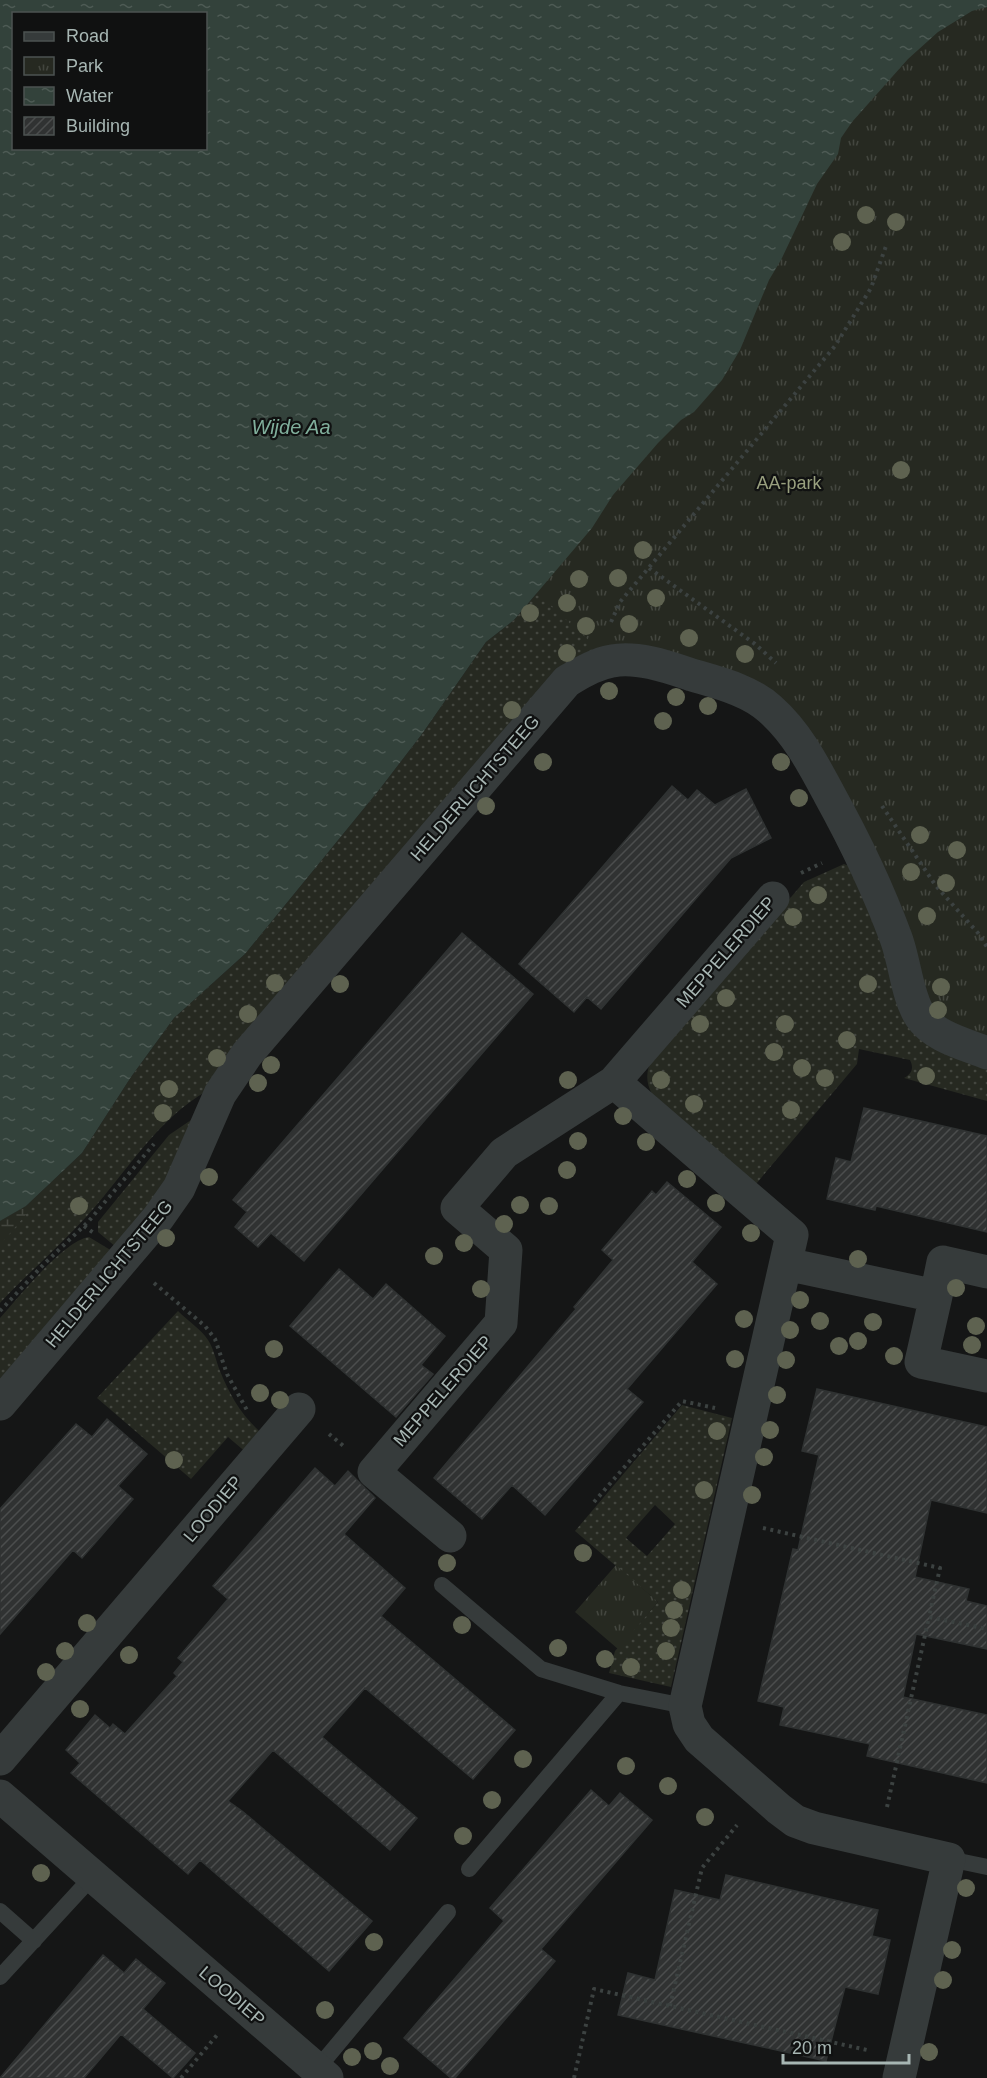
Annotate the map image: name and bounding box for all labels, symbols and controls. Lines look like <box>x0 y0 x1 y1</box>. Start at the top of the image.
legend <box>12 12 207 150</box>
text: Road <box>66 26 109 46</box>
text: Park <box>66 56 104 76</box>
text: Water <box>66 86 113 106</box>
text: Building <box>66 116 130 136</box>
water label: Wijde Aa <box>251 416 331 438</box>
park label: AA-park <box>756 473 823 493</box>
street label: HELDERLICHTSTEEG <box>406 711 544 865</box>
street label: MEPPELERDIEP <box>673 893 779 1011</box>
street label: HELDERLICHTSTEEG <box>42 1196 176 1352</box>
street label: MEPPELERDIEP <box>390 1332 496 1450</box>
street label: LOODIEP <box>180 1472 246 1546</box>
street label: LOODIEP <box>195 1962 269 2030</box>
scale bar <box>783 2027 909 2065</box>
text: 20 m <box>792 2038 832 2058</box>

